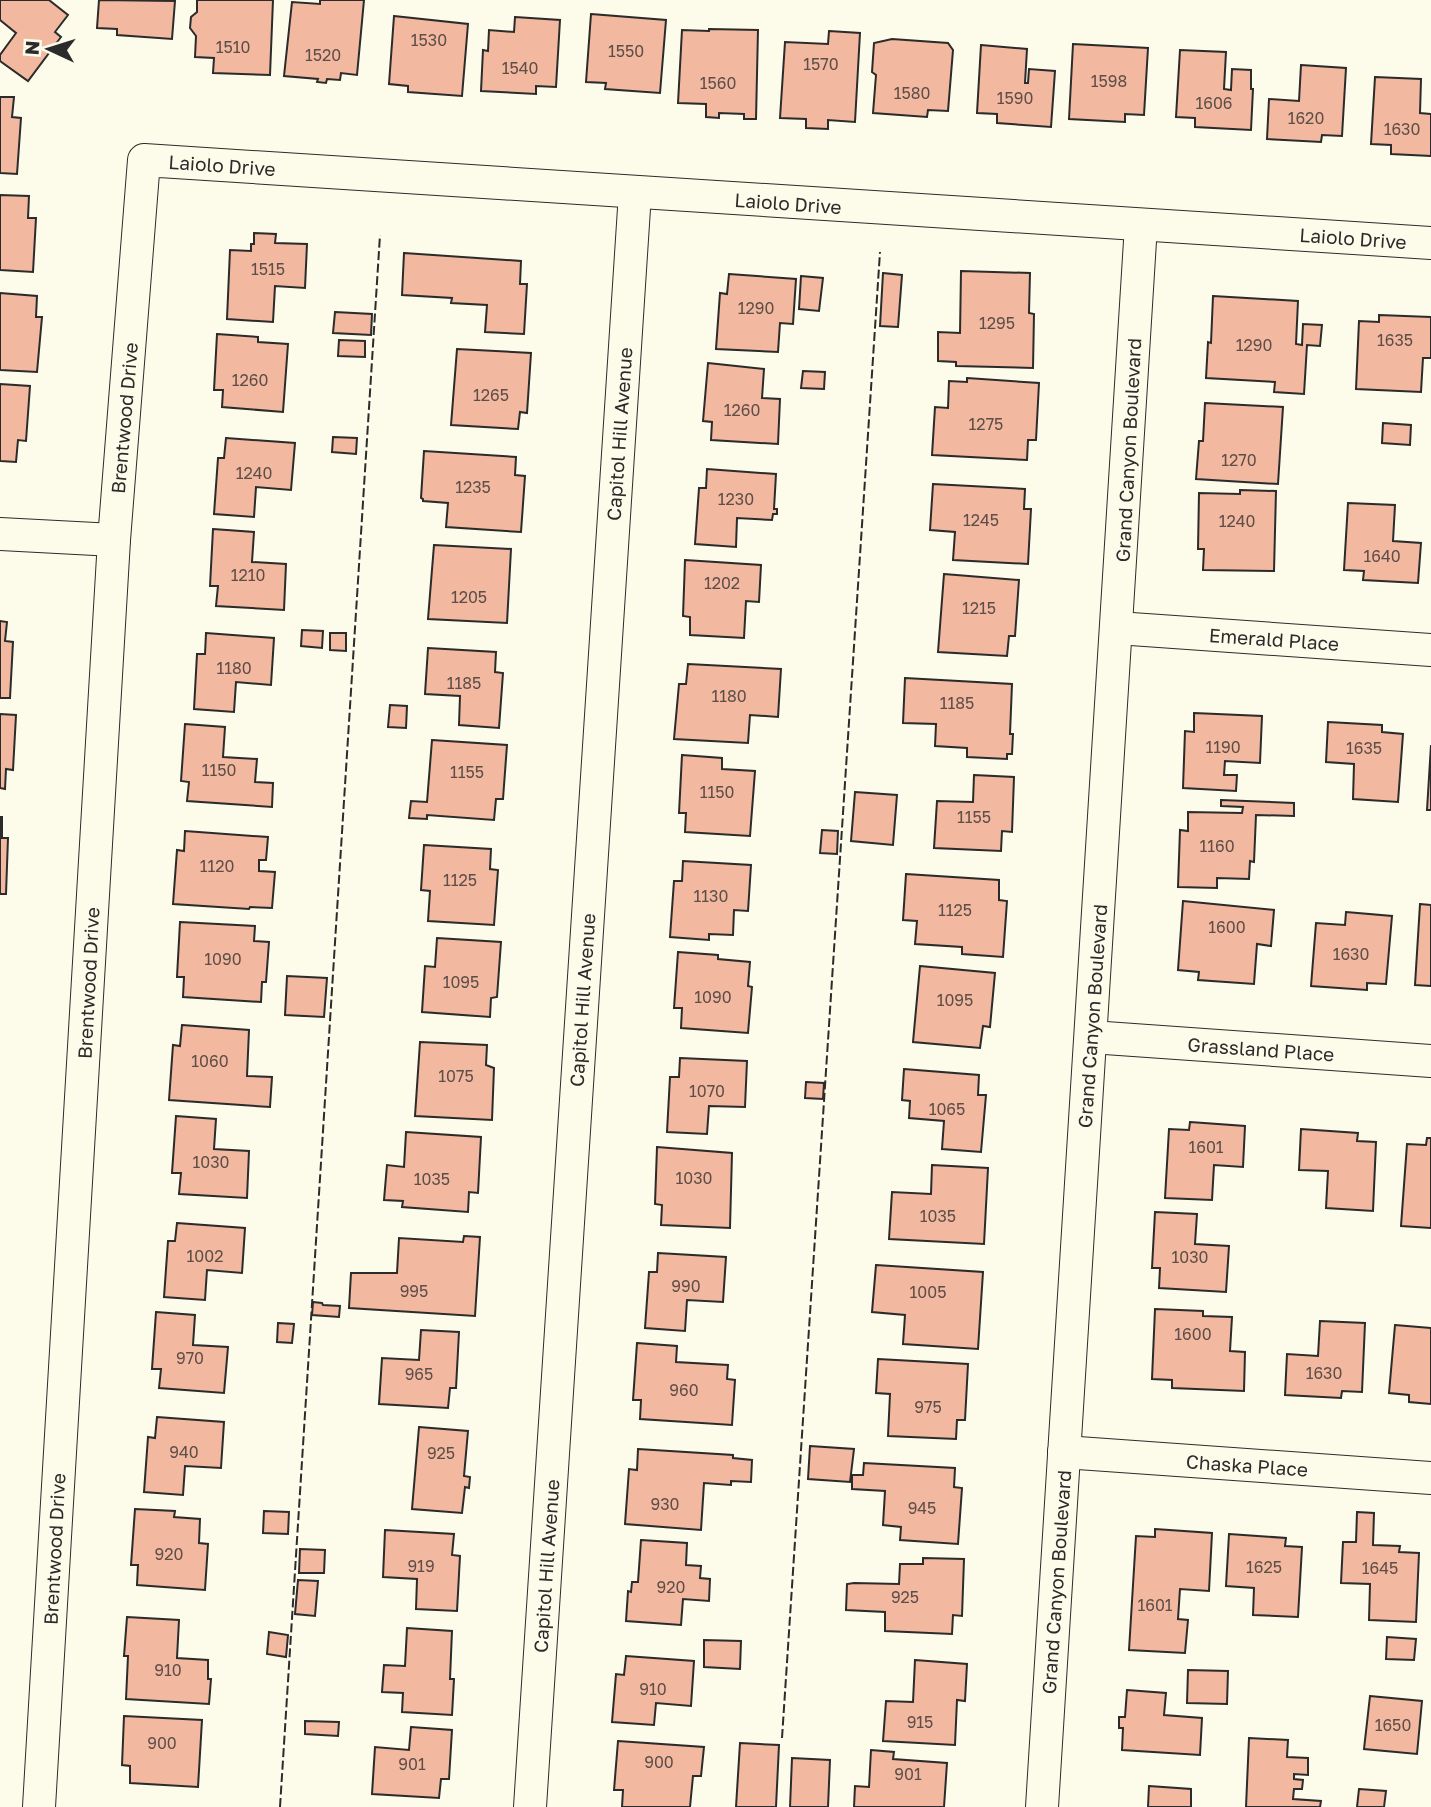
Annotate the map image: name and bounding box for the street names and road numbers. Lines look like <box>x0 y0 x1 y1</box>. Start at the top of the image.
street label: Laiolo Drive <box>168 150 276 180</box>
street label: Laiolo Drive <box>734 188 842 218</box>
street label: Laiolo Drive <box>1299 223 1407 253</box>
street label: Grand Canyon Boulevard <box>1111 337 1145 563</box>
street label: Brentwood Drive <box>106 341 142 495</box>
street label: Capitol Hill Avenue <box>601 347 637 521</box>
street label: Emerald Place <box>1208 623 1340 655</box>
street label: Grand Canyon Boulevard <box>1073 903 1111 1129</box>
street label: Brentwood Drive <box>73 907 103 1059</box>
street label: Capitol Hill Avenue <box>564 913 600 1087</box>
street label: Grassland Place <box>1187 1032 1335 1066</box>
street label: Chaska Place <box>1185 1449 1309 1481</box>
street label: Grand Canyon Boulevard <box>1037 1469 1075 1695</box>
street label: Brentwood Drive <box>39 1473 69 1625</box>
street label: Capitol Hill Avenue <box>528 1479 564 1653</box>

